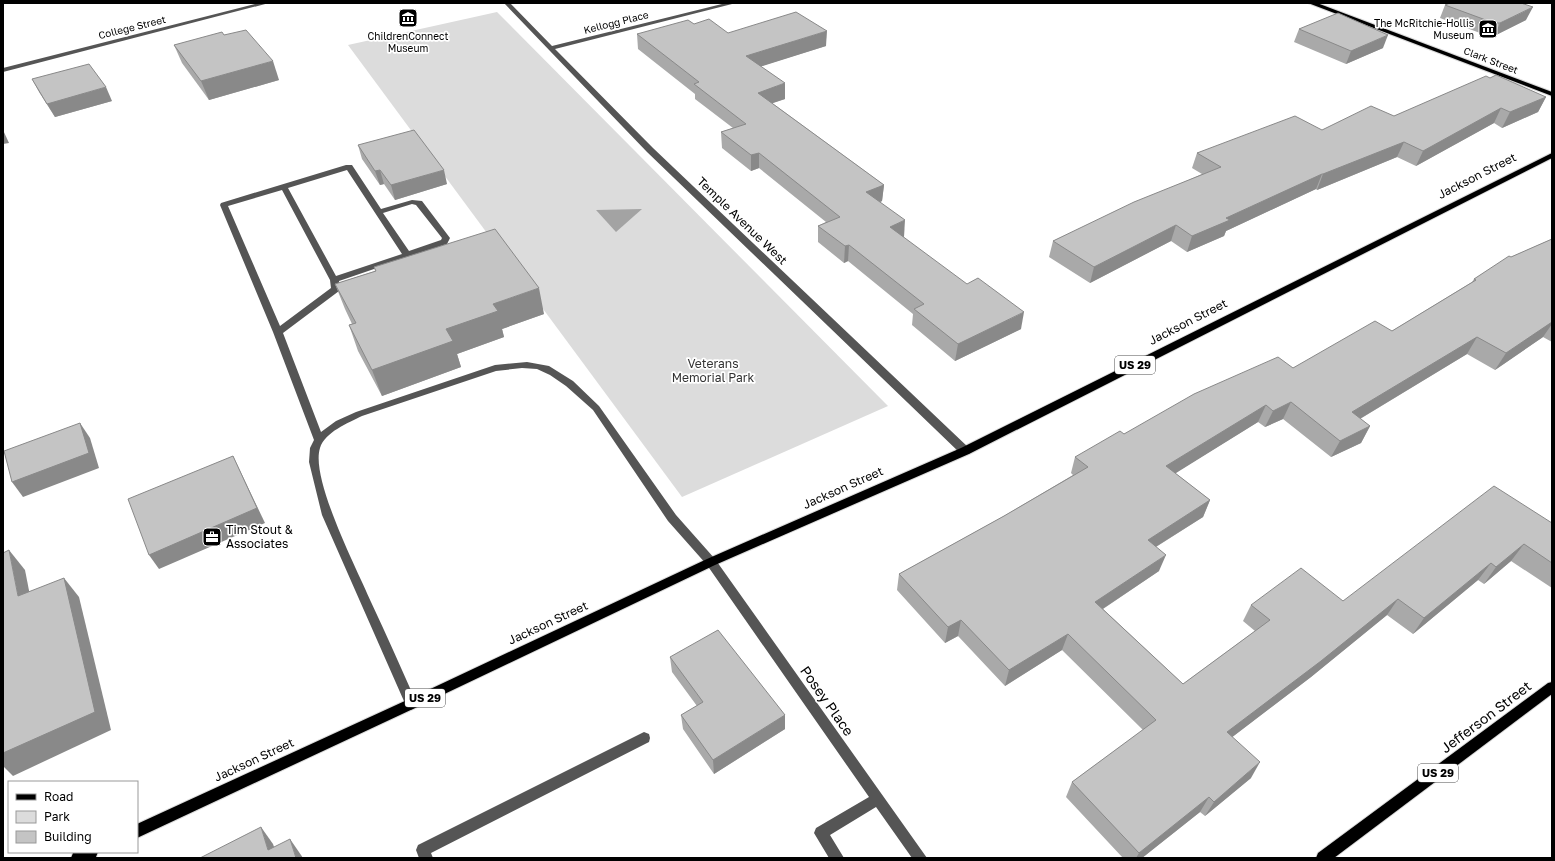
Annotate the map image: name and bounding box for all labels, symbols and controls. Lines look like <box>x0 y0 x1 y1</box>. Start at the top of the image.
museum icon: ChildrenConnect Museum <box>397 7 419 29</box>
street label: Kellogg Place <box>582 8 650 36</box>
street label: College Street <box>97 13 167 41</box>
place label: The McRitchie-Hollis Museum <box>1374 17 1474 41</box>
museum icon: The McRitchie-Hollis Museum <box>1477 18 1499 40</box>
place label: ChildrenConnect Museum <box>368 30 448 54</box>
street label: Clark Street <box>1462 44 1520 76</box>
street label: Jackson Street <box>1435 149 1519 202</box>
street label: Temple Avenue West <box>694 174 791 268</box>
street label: Jackson Street <box>1146 295 1230 348</box>
park label: Veterans Memorial Park <box>672 356 755 385</box>
road number: US 29 <box>1115 356 1155 374</box>
street label: Jackson Street <box>800 463 885 512</box>
place label: Tim Stout & Associates <box>226 522 293 551</box>
office icon: Tim Stout & Associates <box>201 526 223 548</box>
street label: Jackson Street <box>506 597 590 648</box>
street label: Posey Place <box>797 663 858 739</box>
street label: Jefferson Street <box>1437 677 1534 756</box>
road number: US 29 <box>405 689 445 707</box>
street label: Jackson Street <box>212 734 296 785</box>
road number: US 29 <box>1418 764 1458 782</box>
legend <box>8 781 138 853</box>
text: Road <box>44 789 73 804</box>
text: Park <box>44 809 70 824</box>
text: Building <box>44 829 92 844</box>

